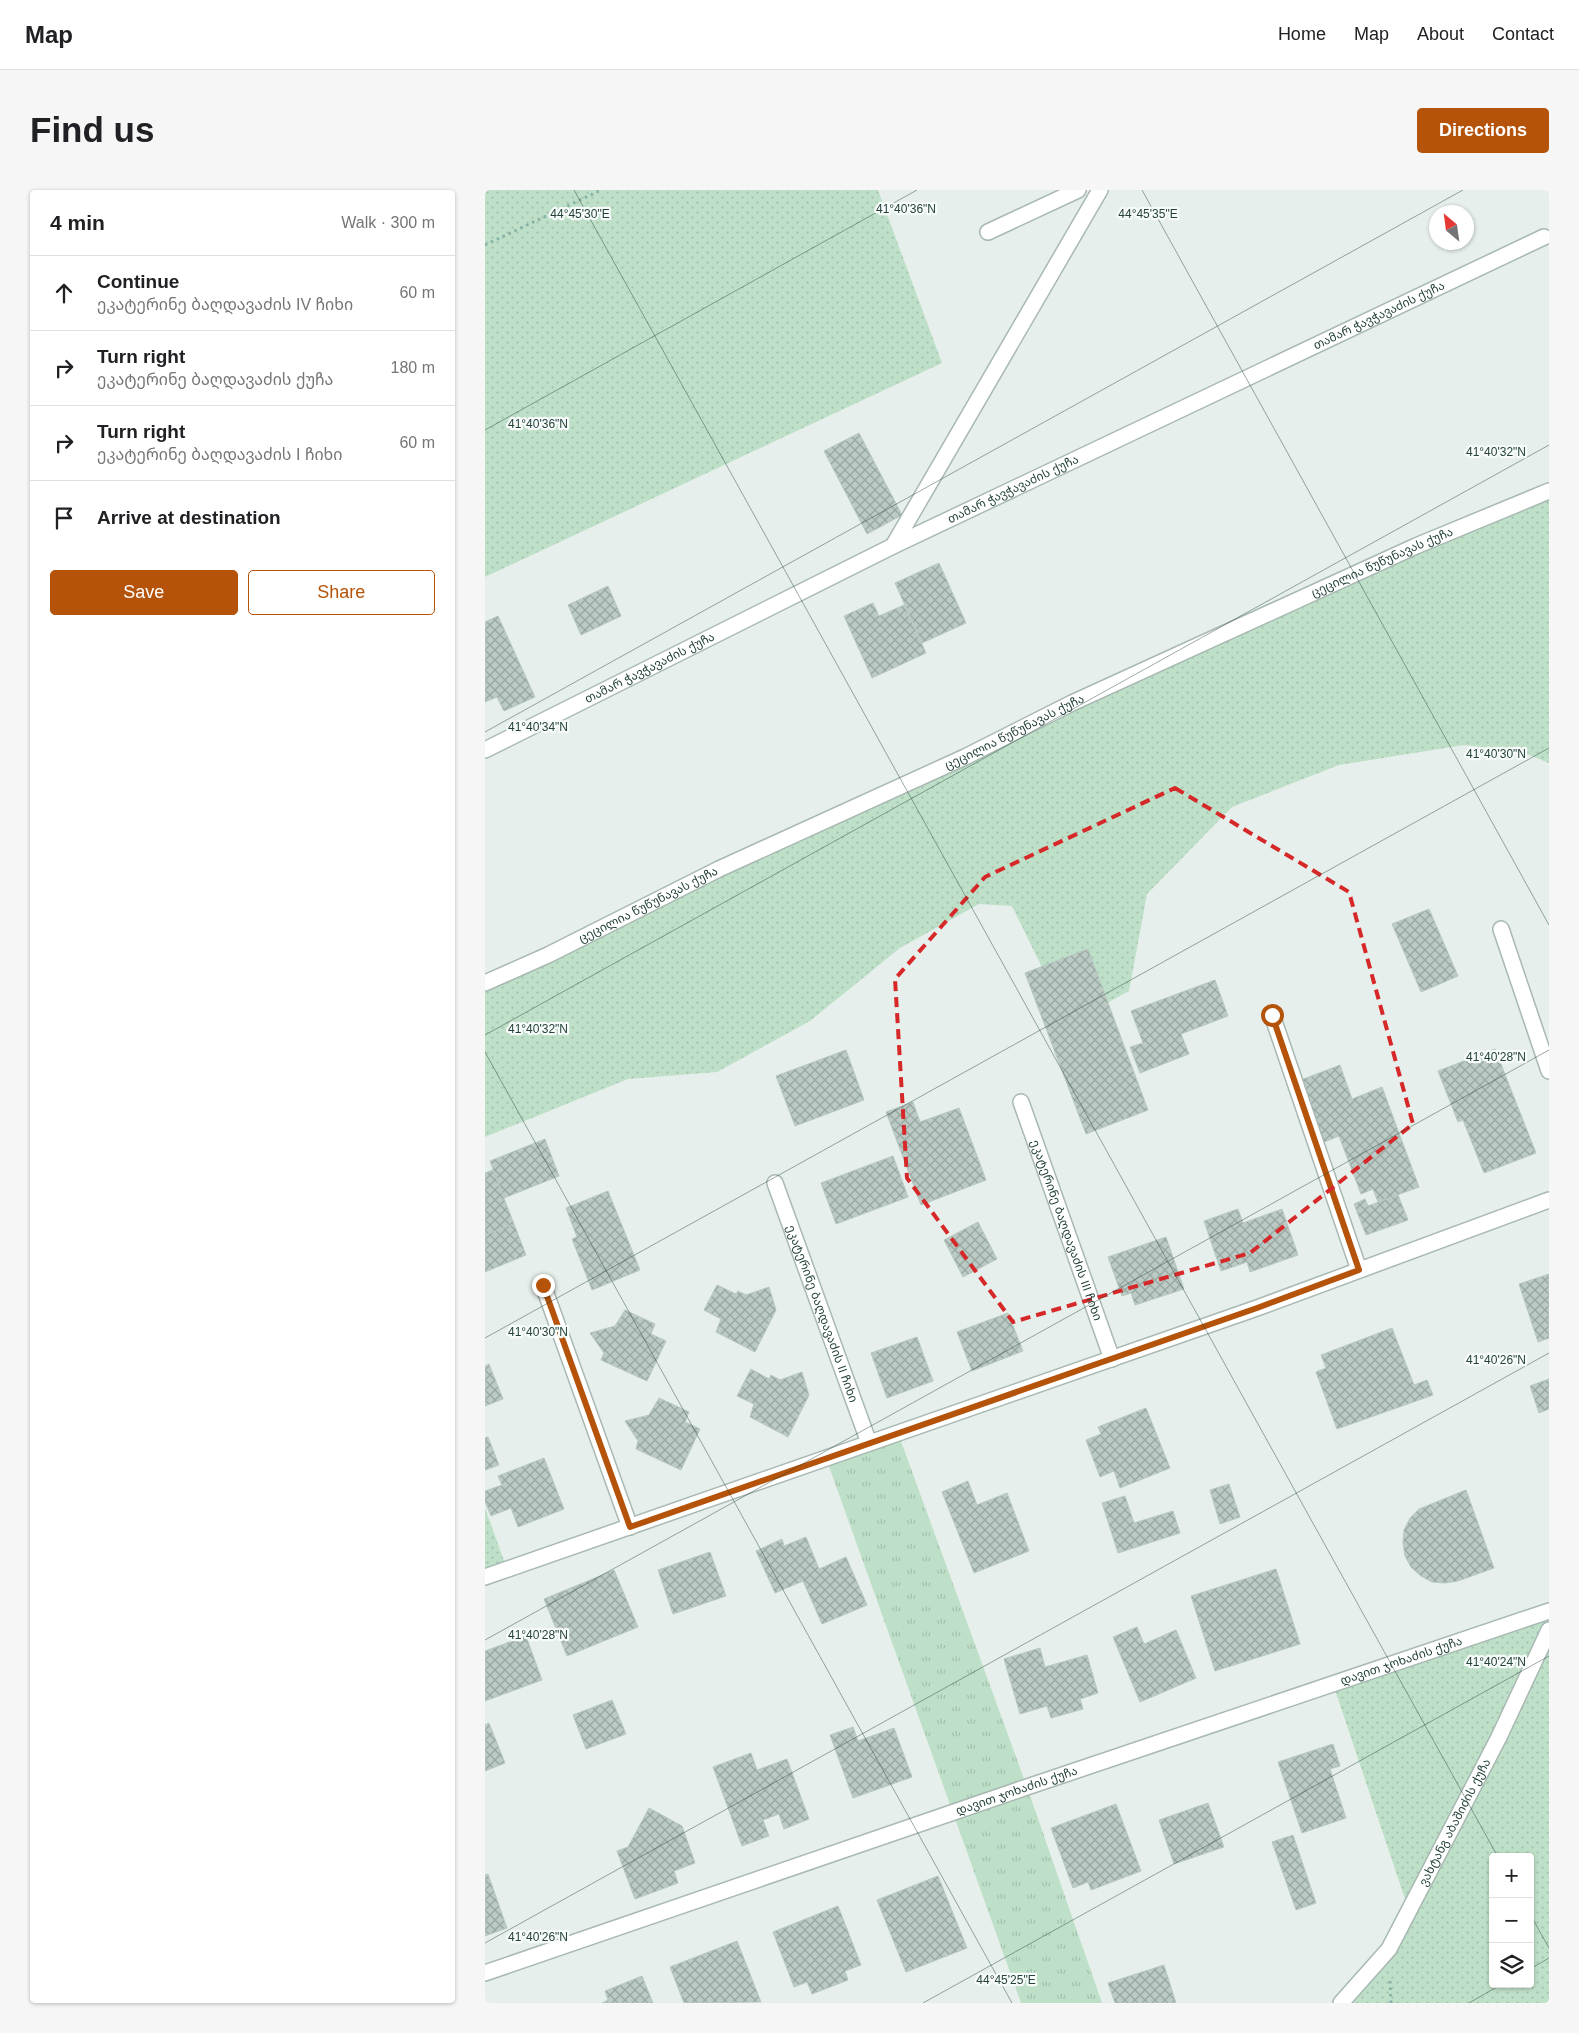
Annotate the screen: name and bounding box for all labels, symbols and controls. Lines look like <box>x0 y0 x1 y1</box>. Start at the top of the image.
text: Map <box>25 21 73 48</box>
text: Home <box>1278 24 1326 44</box>
text: Map <box>1354 24 1389 44</box>
text: About <box>1417 24 1464 44</box>
text: Contact <box>1492 24 1554 44</box>
button: Directions <box>1417 108 1549 153</box>
text: Find us <box>30 110 154 149</box>
text: 41°40'36"N <box>876 202 936 216</box>
north arrow <box>1429 205 1474 250</box>
text: 44°45'30"E <box>550 207 610 221</box>
text: 44°45'35"E <box>1118 207 1178 221</box>
text: 4 min <box>50 211 105 234</box>
text: Walk · 300 m <box>341 214 435 231</box>
text: Continue <box>97 271 179 292</box>
street label: თამარ ჭავჭავაძის ქუჩა <box>1311 278 1447 352</box>
icon: ahead <box>50 279 78 307</box>
text: 60 m <box>399 284 435 301</box>
text: ეკატერინე ბაღდავაძის IV ჩიხი <box>97 296 353 313</box>
text: Turn right <box>97 346 185 367</box>
icon: right <box>50 354 78 382</box>
text: 180 m <box>391 359 435 376</box>
text: ეკატერინე ბაღდავაძის ქუჩა <box>97 371 333 388</box>
text: 41°40'36"N <box>508 417 568 431</box>
text: Turn right <box>97 421 185 442</box>
icon: right <box>50 429 78 457</box>
text: 60 m <box>399 434 435 451</box>
text: 41°40'32"N <box>1466 445 1526 459</box>
text: ეკატერინე ბაღდავაძის I ჩიხი <box>97 446 342 463</box>
street label: თამარ ჭავჭავაძის ქუჩა <box>945 452 1081 526</box>
icon: arrive <box>50 504 78 532</box>
text: Arrive at destination <box>97 507 281 528</box>
street label: ცეცილია წუწუნავას ქუჩა <box>1309 524 1455 600</box>
button: Save <box>50 570 238 615</box>
button: Share <box>248 570 435 615</box>
street label: თამარ ჭავჭავაძის ქუჩა <box>582 629 717 706</box>
street label: ცეცილია წუწუნავას ქუჩა <box>942 691 1086 772</box>
text: 41°40'34"N <box>508 720 568 734</box>
text: 41°40'30"N <box>1466 747 1526 761</box>
street label: ცეცილია წუწუნავას ქუჩა <box>576 864 720 945</box>
route start <box>1261 1004 1284 1027</box>
text: 41°40'32"N <box>508 1022 568 1036</box>
text: 41°40'28"N <box>1466 1050 1526 1064</box>
street label: ეკატერინე ბაღდავაძის III ჩიხი <box>1028 1138 1105 1323</box>
street label: ეკატერინე ბაღდავაძის II ჩიხი <box>784 1223 861 1404</box>
route end <box>532 1274 555 1297</box>
text: 41°40'30"N <box>508 1325 568 1339</box>
text: 41°40'26"N <box>1466 1353 1526 1367</box>
text: 41°40'28"N <box>508 1628 568 1642</box>
street label: დავით ჯოხაძის ქუჩა <box>1339 1634 1464 1689</box>
text: 41°40'24"N <box>1466 1655 1526 1669</box>
street label: ვახტანგ აბაშიძის ქუჩა <box>1416 1756 1494 1888</box>
street label: დავით ჯოხაძის ქუჩა <box>954 1763 1079 1819</box>
map controls <box>1489 1853 1534 1988</box>
button: + <box>1489 1853 1534 1898</box>
button: − <box>1489 1898 1534 1943</box>
text: 41°40'26"N <box>508 1930 568 1944</box>
button: layers <box>1489 1943 1534 1988</box>
text: 44°45'25"E <box>976 1973 1036 1987</box>

